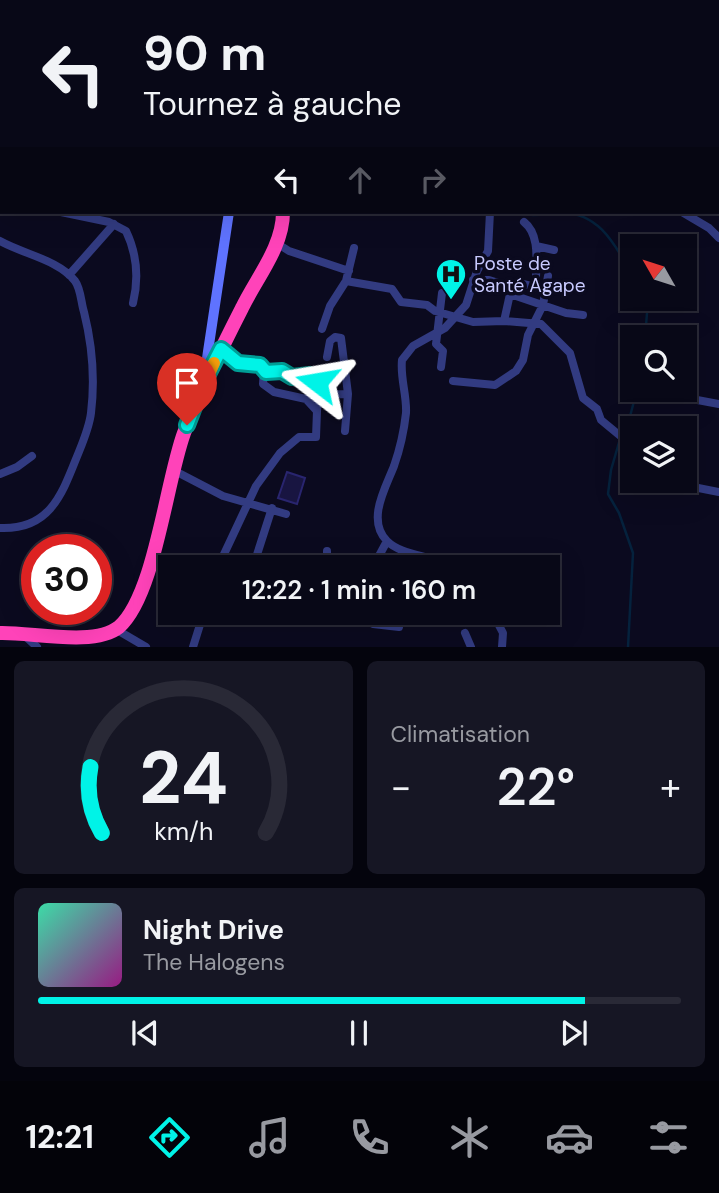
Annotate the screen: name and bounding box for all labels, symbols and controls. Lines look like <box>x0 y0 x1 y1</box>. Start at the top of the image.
text: 90 m <box>143 21 266 85</box>
icon: left <box>28 28 119 119</box>
text: Tournez à gauche <box>143 83 401 125</box>
icon: left <box>268 161 306 199</box>
icon: ahead <box>341 161 379 199</box>
icon: right <box>414 161 452 199</box>
north arrow <box>620 234 696 312</box>
map controls <box>620 234 697 493</box>
place label: Poste de Santé Agape <box>474 251 586 298</box>
hospital icon: Poste de Santé Agape <box>434 257 468 301</box>
button: search <box>620 325 697 402</box>
position arrow <box>280 345 354 419</box>
pin <box>157 353 217 425</box>
icon: arrive <box>168 364 206 402</box>
button: layers <box>620 416 697 493</box>
speed limit sign: 30 <box>21 534 112 625</box>
text: 12:22 · 1 min · 160 m <box>242 573 476 607</box>
text: Climatisation <box>391 719 530 749</box>
text: 24 <box>139 732 228 827</box>
text: 22° <box>496 753 575 821</box>
text: − <box>391 762 411 812</box>
text: + <box>660 762 681 812</box>
text: km/h <box>154 815 213 848</box>
text: Night Drive <box>143 913 284 947</box>
text: The Halogens <box>143 947 285 977</box>
icon: previous <box>126 1014 164 1052</box>
icon: pause <box>340 1014 378 1052</box>
icon: next <box>555 1014 593 1052</box>
icon: directions <box>145 1113 194 1162</box>
icon: music <box>245 1113 294 1162</box>
icon: phone <box>345 1113 394 1162</box>
icon: climate <box>445 1113 494 1162</box>
icon: car <box>545 1113 594 1162</box>
icon: filters <box>644 1113 693 1162</box>
text: 12:21 <box>25 1116 94 1158</box>

